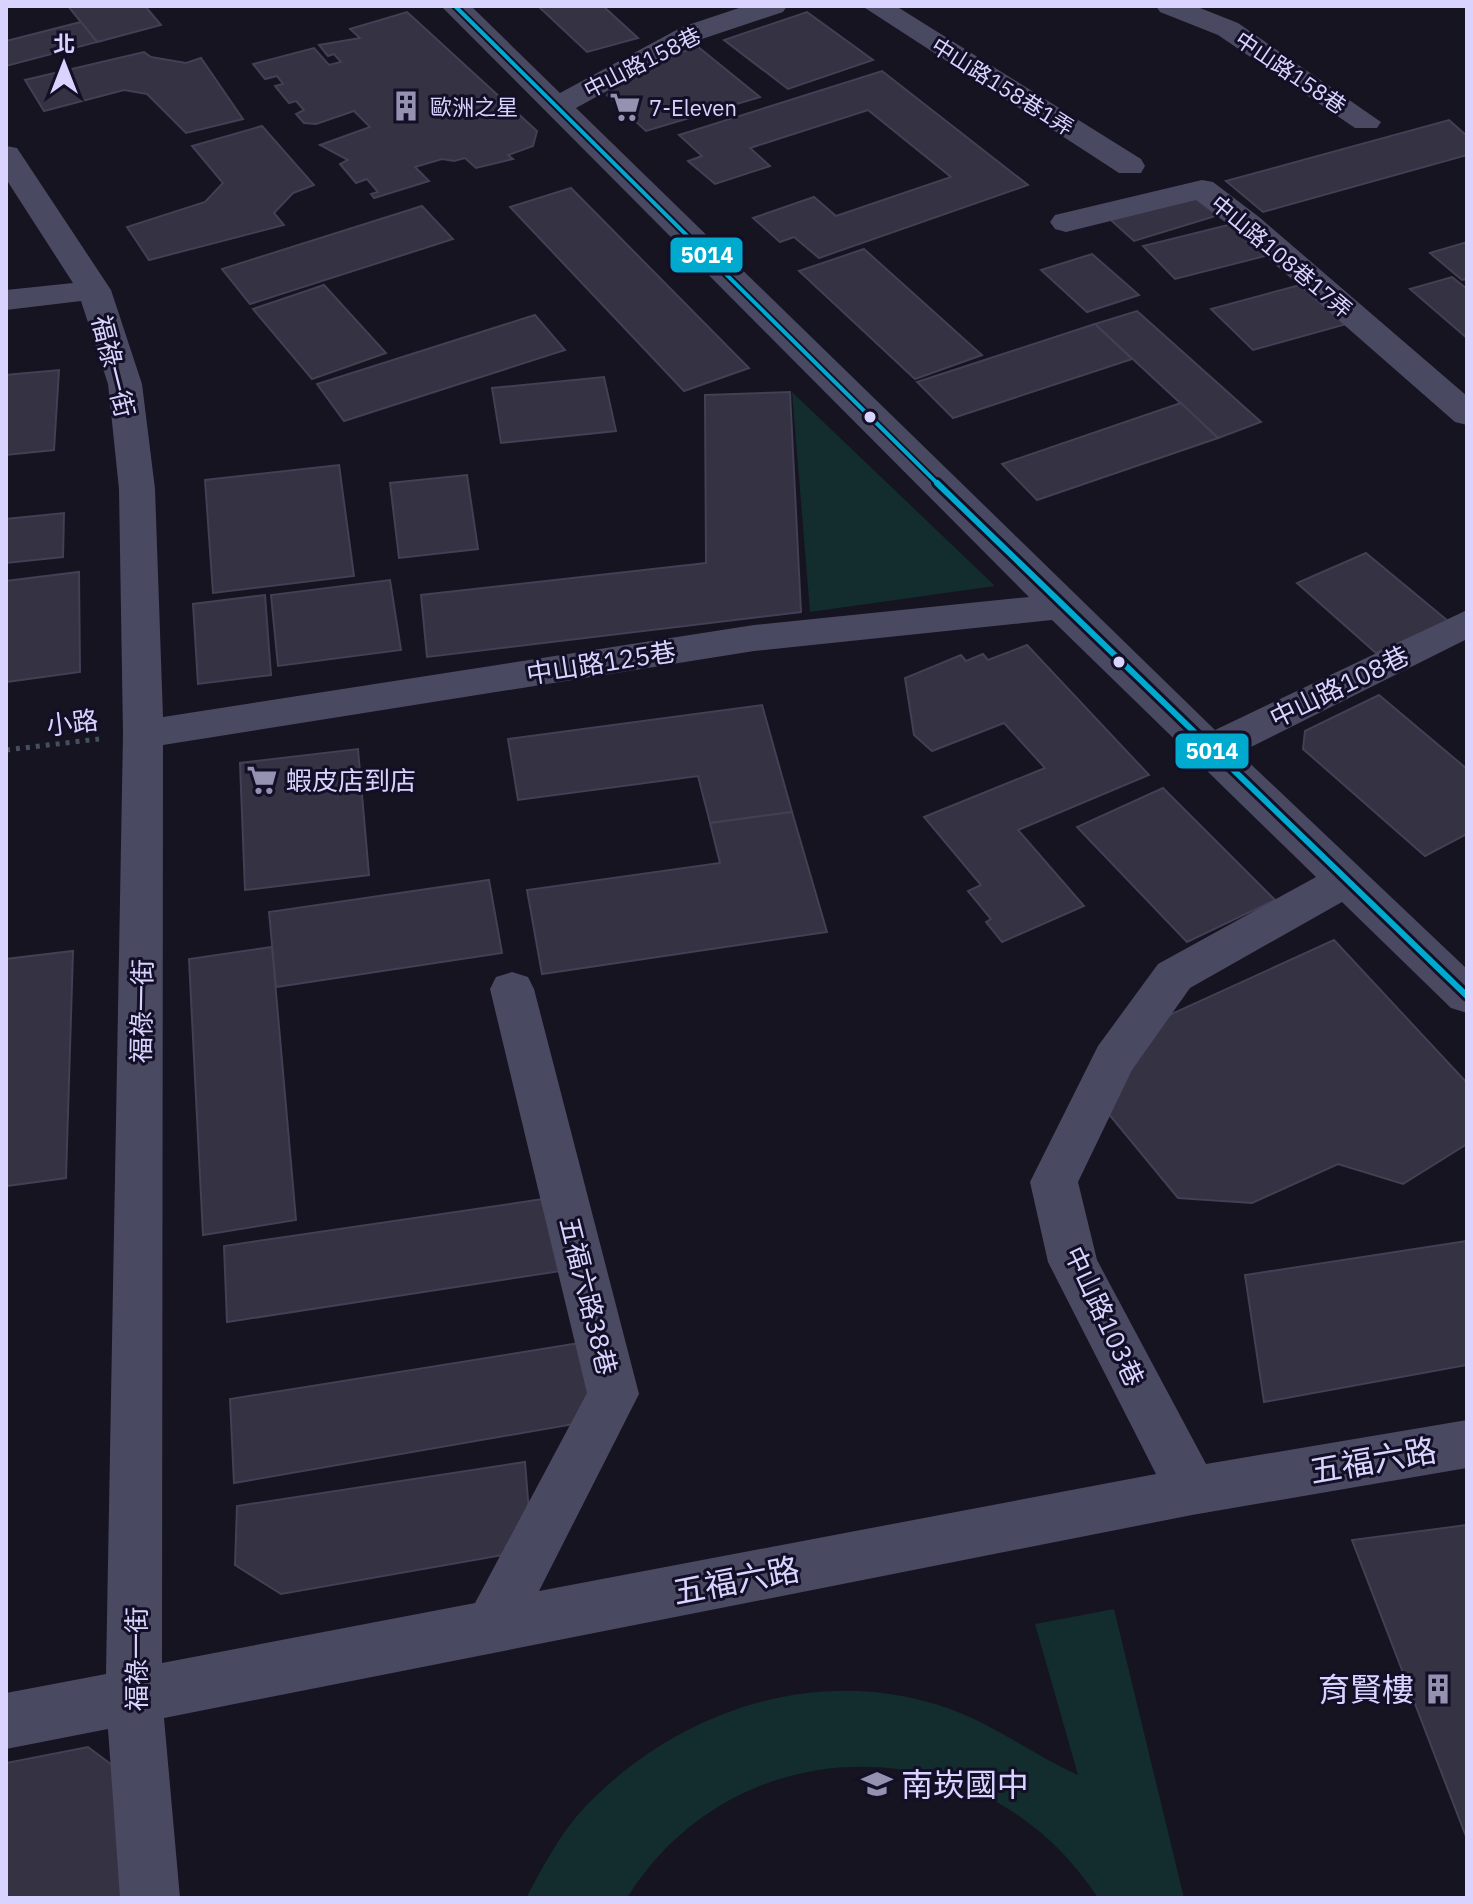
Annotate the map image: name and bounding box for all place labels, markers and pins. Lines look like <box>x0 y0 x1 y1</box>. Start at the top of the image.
building icon: 歐洲之星 <box>389 89 423 123</box>
supermarket icon: 7-Eleven <box>608 90 642 124</box>
place label: 歐洲之星 <box>430 92 518 121</box>
place label: 7-Eleven <box>649 93 737 122</box>
unlabelled marker <box>862 409 878 425</box>
unlabelled marker <box>1111 654 1127 670</box>
supermarket icon: 蝦皮店到店 <box>245 763 279 797</box>
place label: 蝦皮店到店 <box>286 763 416 797</box>
place label: 育賢樓 <box>1318 1668 1414 1710</box>
building icon: 育賢樓 <box>1421 1672 1455 1706</box>
place label: 南崁國中 <box>901 1763 1029 1805</box>
school or university icon: 南崁國中 <box>860 1767 894 1801</box>

